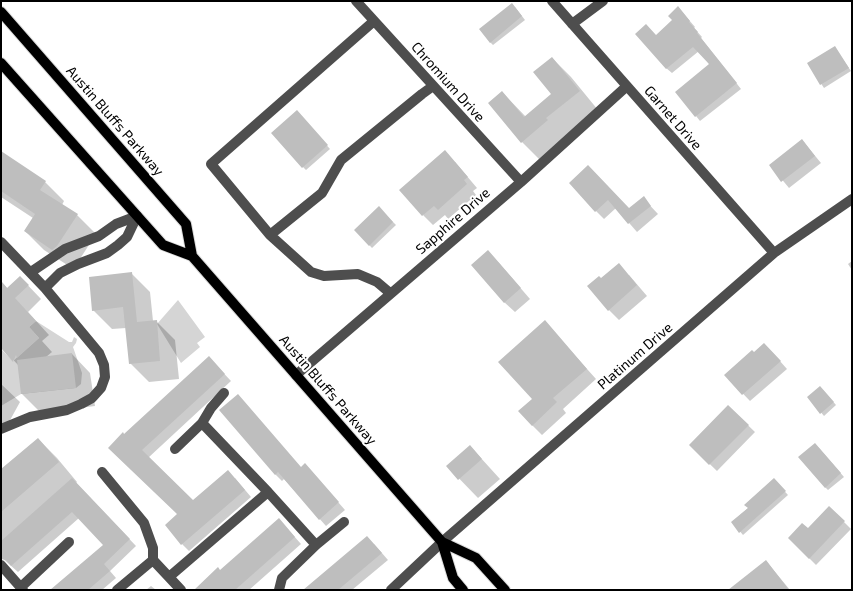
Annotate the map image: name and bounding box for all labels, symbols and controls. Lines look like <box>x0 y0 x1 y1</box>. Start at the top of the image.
street label: Chromium Drive <box>408 39 488 125</box>
street label: Austin Bluffs Parkway <box>63 63 167 179</box>
street label: Garnet Drive <box>641 83 705 153</box>
street label: Sapphire Drive <box>413 184 493 258</box>
street label: Platinum Drive <box>594 319 676 393</box>
street label: Austin Bluffs Parkway <box>276 332 380 448</box>

